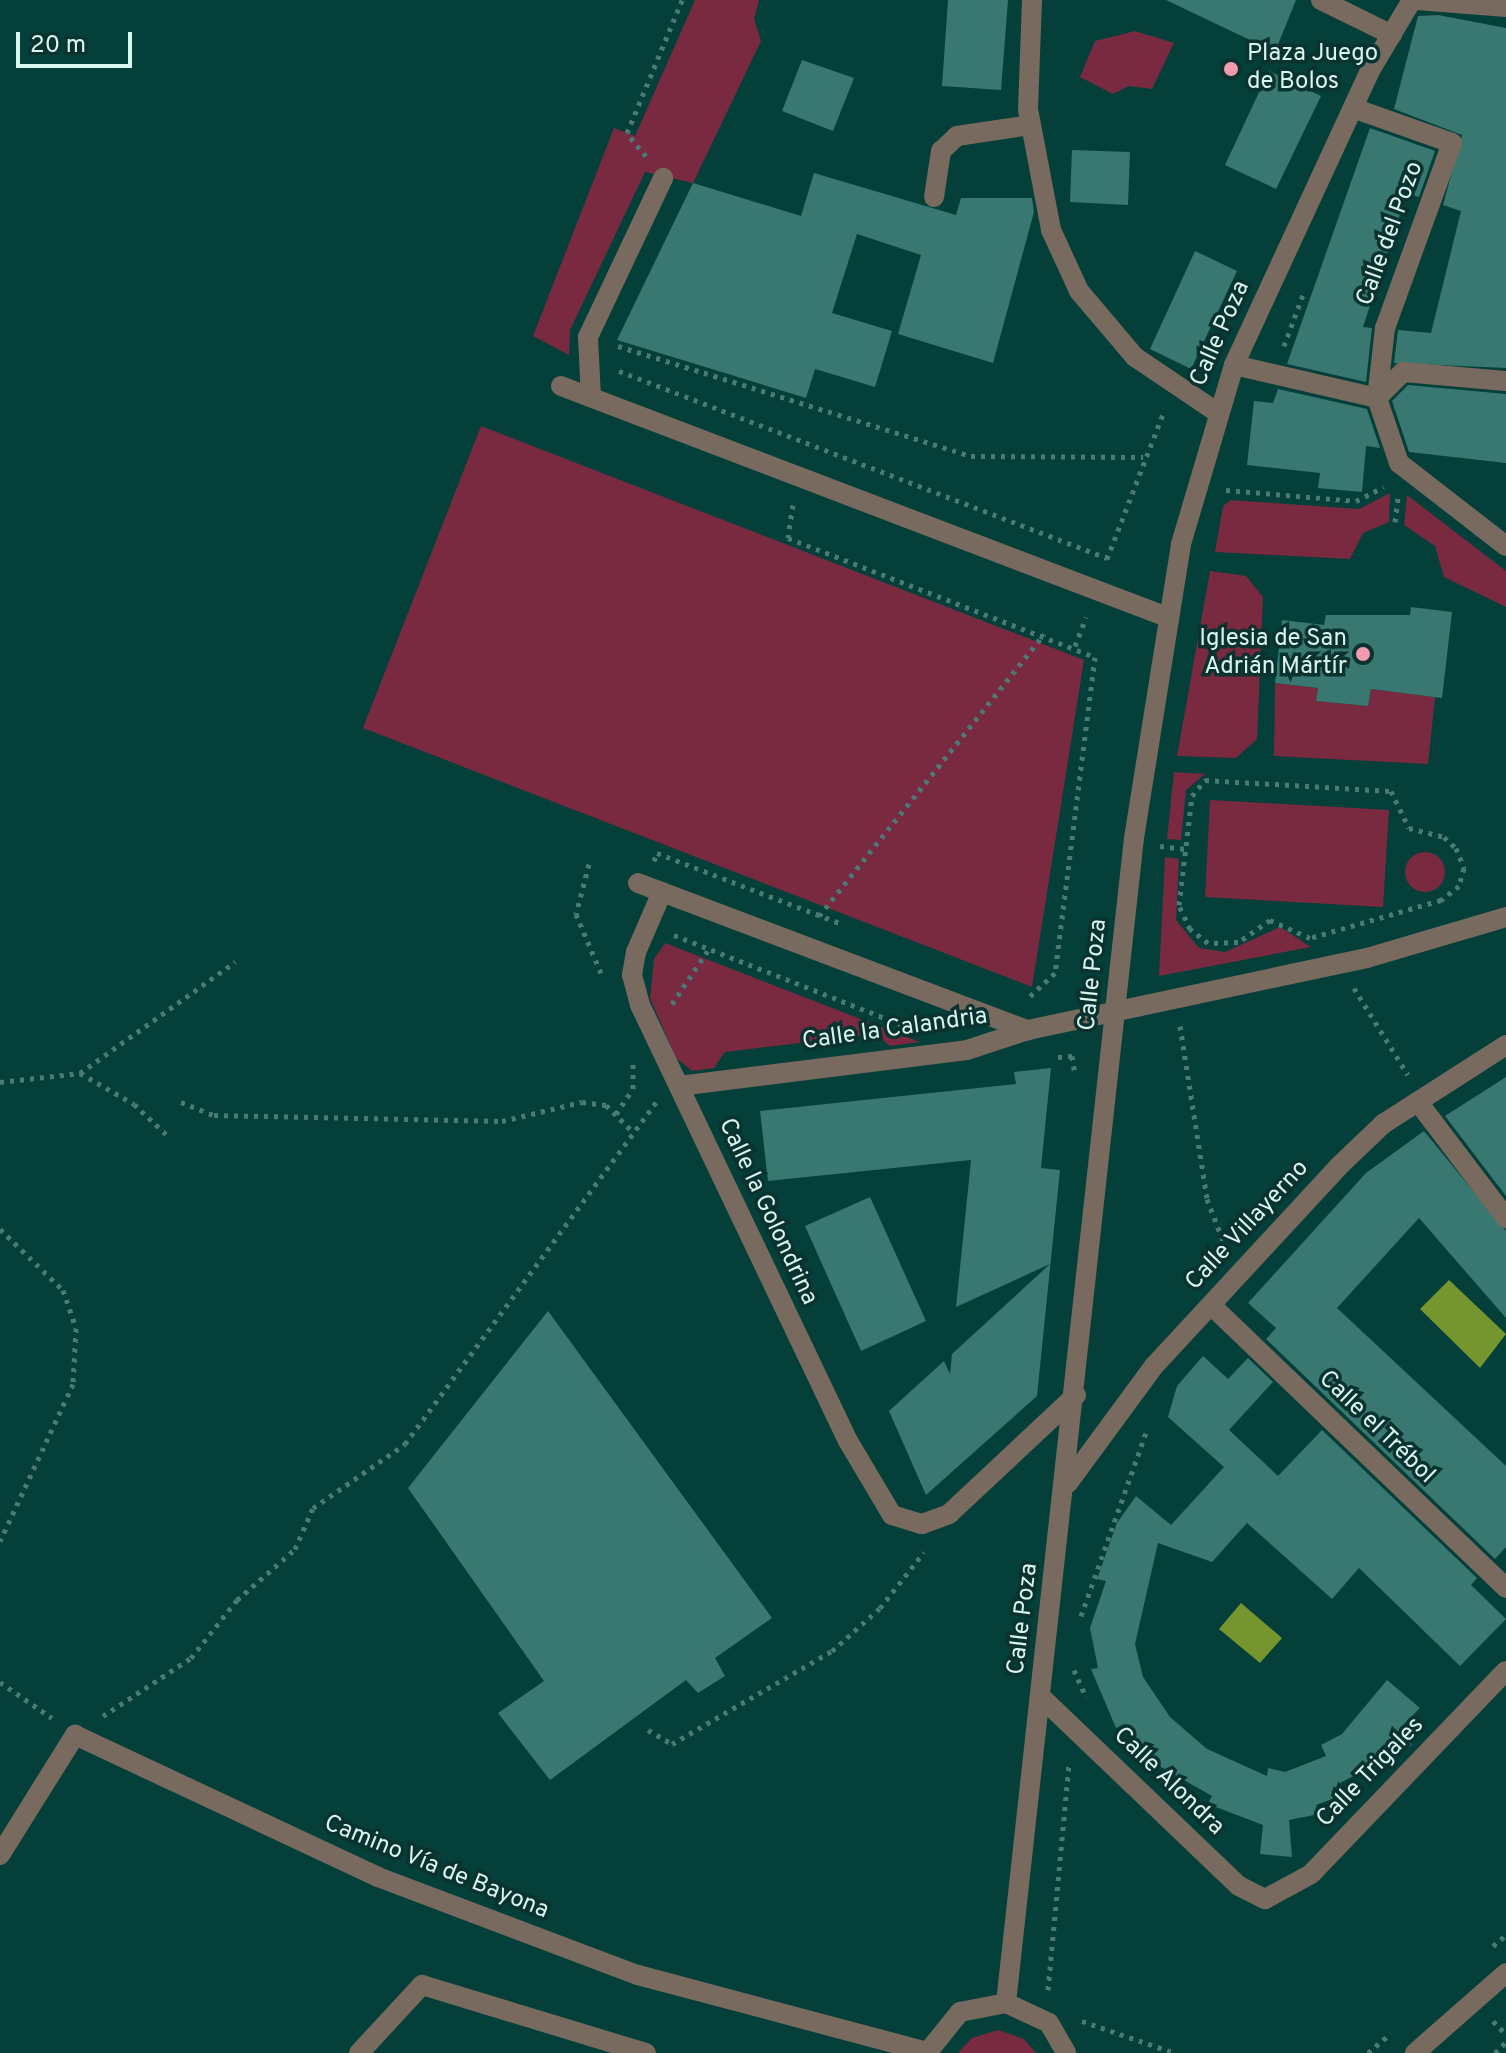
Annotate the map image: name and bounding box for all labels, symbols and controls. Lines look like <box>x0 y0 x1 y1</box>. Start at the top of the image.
scale bar <box>20 16 136 66</box>
text: 20 m <box>30 31 86 61</box>
place label: Plaza Juego de Bolos <box>1247 41 1378 97</box>
marker: Plaza Juego de Bolos <box>1222 60 1240 78</box>
street label: Calle del Pozo <box>1352 158 1430 310</box>
street label: Calle Poza <box>1185 277 1257 391</box>
place label: Iglesia de San Adrián Mártír <box>1199 626 1347 682</box>
marker: Iglesia de San Adrián Mártír <box>1354 645 1372 663</box>
street label: Calle Poza <box>1074 918 1114 1032</box>
street label: Calle la Calandria <box>801 1003 989 1057</box>
street label: Calle la Golondrina <box>711 1114 823 1310</box>
street label: Calle Villayerno <box>1180 1155 1316 1297</box>
street label: Calle el Trébol <box>1312 1365 1440 1491</box>
street label: Calle Poza <box>1003 1561 1045 1677</box>
street label: Calle Trigales <box>1311 1712 1431 1834</box>
street label: Calle Alondra <box>1106 1722 1230 1842</box>
street label: Camino Vía de Bayona <box>319 1810 553 1926</box>

